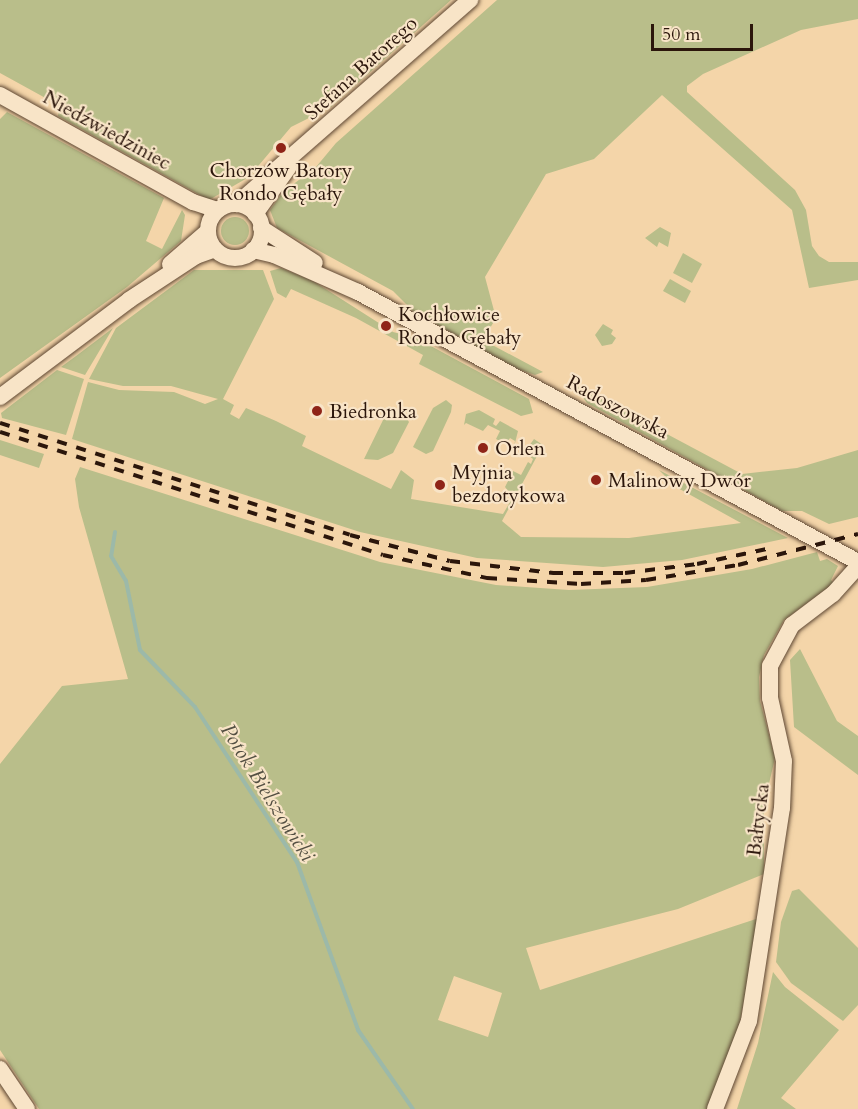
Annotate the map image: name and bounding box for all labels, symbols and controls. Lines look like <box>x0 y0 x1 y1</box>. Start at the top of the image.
street label: Stefana Batorego <box>300 11 422 125</box>
scale bar <box>654 12 756 50</box>
text: 50 m <box>662 22 701 47</box>
street label: Niedźwiedziniec <box>39 85 175 175</box>
marker: Chorzów Batory Rondo Gębały <box>274 141 288 155</box>
place label: Chorzów Batory Rondo Gębały <box>210 158 352 205</box>
place label: Kochłowice Rondo Gębały <box>398 302 521 349</box>
marker: Kochłowice Rondo Gębały <box>379 319 393 333</box>
street label: Radoszowska <box>563 370 673 444</box>
place label: Biedronka <box>329 399 417 423</box>
marker: Biedronka <box>310 404 324 418</box>
place label: Orlen <box>495 436 545 460</box>
marker: Orlen <box>476 441 490 455</box>
place label: Myjnia bezdotykowa <box>452 461 565 508</box>
place label: Malinowy Dwór <box>608 468 751 492</box>
marker: Malinowy Dwór <box>589 473 603 487</box>
marker: Myjnia bezdotykowa <box>433 478 447 492</box>
water label: Potok Bielszowicki <box>215 720 319 866</box>
street label: Bałtycka <box>742 782 774 858</box>

